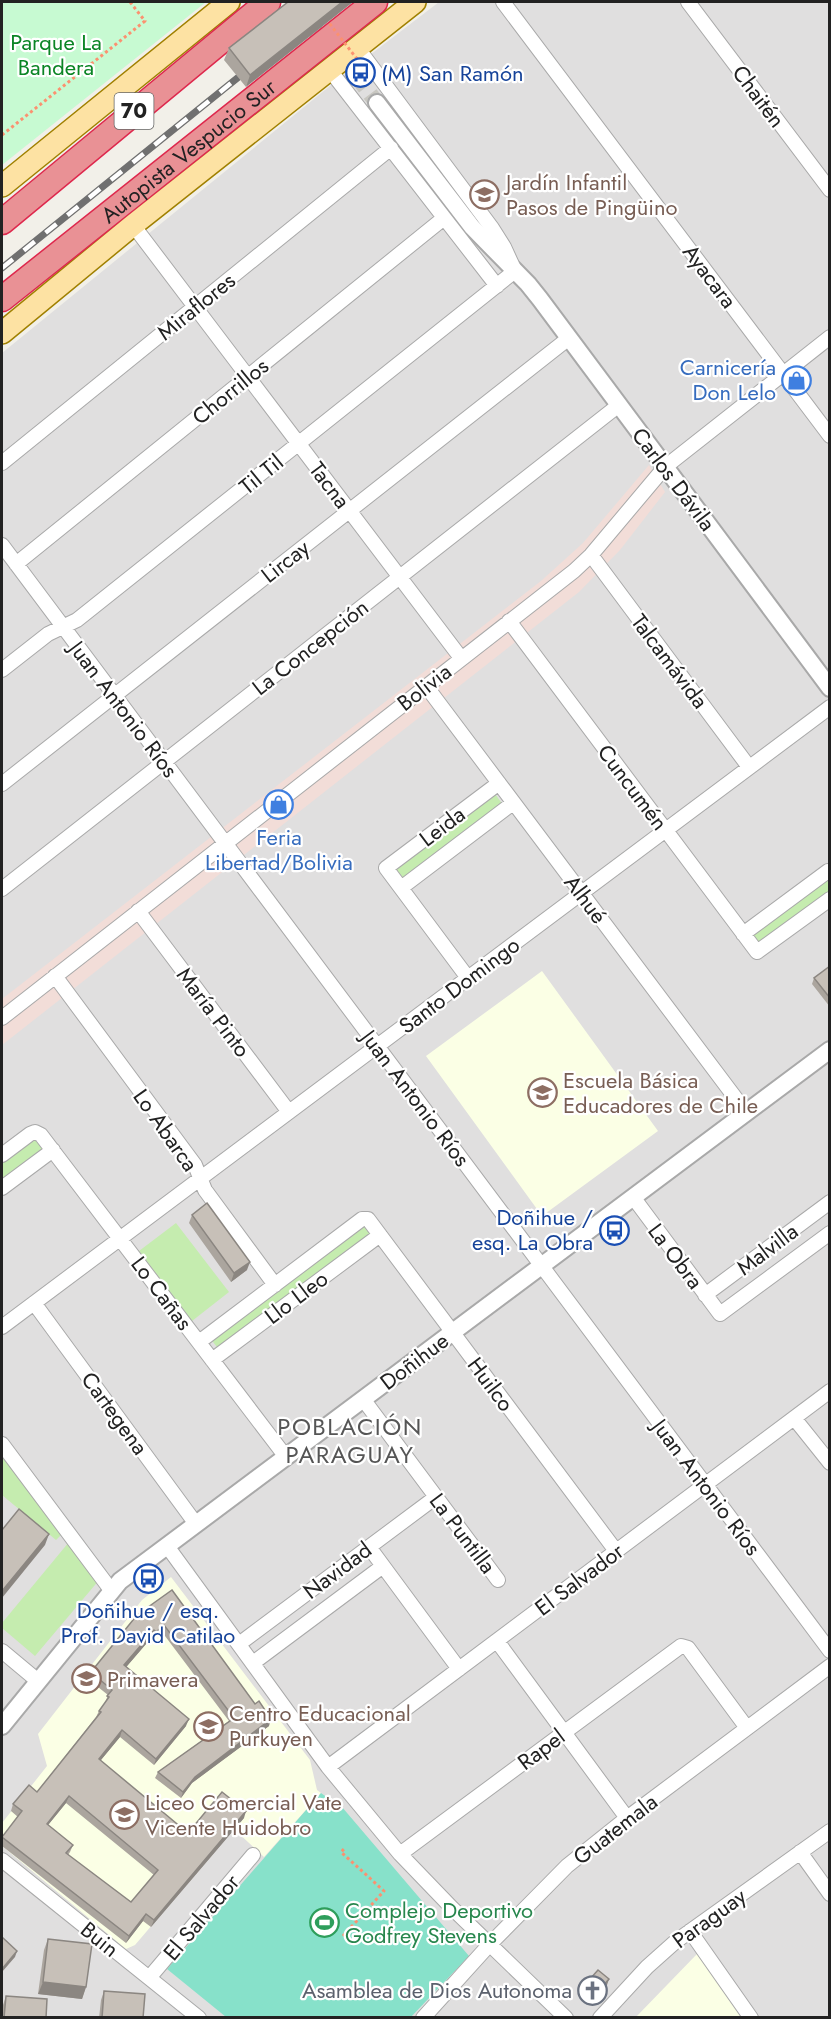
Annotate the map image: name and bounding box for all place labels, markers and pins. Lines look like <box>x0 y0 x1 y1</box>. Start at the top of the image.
bus stop icon: (M) San Ramón <box>344 57 376 89</box>
place label: (M) San Ramón <box>381 57 523 89</box>
place label: Jardín Infantil Pasos de Pingüino <box>503 166 678 223</box>
school or university icon: Jardín Infantil Pasos de Pingüino <box>469 179 501 211</box>
place label: Carnicería Don Lelo <box>680 351 776 408</box>
shop icon: Carnicería Don Lelo <box>781 364 813 396</box>
shop icon: Feria Libertad/Bolivia <box>263 789 295 821</box>
place label: Feria Libertad/Bolivia <box>205 821 353 878</box>
place label: Escuela Básica Educadores de Chile <box>563 1064 758 1121</box>
school or university icon: Escuela Básica Educadores de Chile <box>526 1077 558 1109</box>
place label: Doñihue / esq. La Obra <box>472 1201 593 1258</box>
bus stop icon: Doñihue / esq. La Obra <box>598 1214 630 1246</box>
bus stop icon: Doñihue / esq. Prof. David Catilao <box>132 1562 164 1594</box>
place label: Doñihue / esq. Prof. David Catilao <box>61 1594 235 1651</box>
school or university icon: Primavera <box>70 1663 102 1695</box>
place label: Primavera <box>107 1663 198 1695</box>
place label: Centro Educacional Purkuyen <box>229 1697 411 1754</box>
school or university icon: Centro Educacional Purkuyen <box>192 1710 224 1742</box>
place label: Liceo Comercial Vate Vicente Huidobro <box>145 1786 342 1843</box>
school or university icon: Liceo Comercial Vate Vicente Huidobro <box>108 1799 140 1831</box>
place label: Complejo Deportivo Godfrey Stevens <box>345 1894 533 1951</box>
sports icon: Complejo Deportivo Godfrey Stevens <box>308 1907 340 1939</box>
place label: Asamblea de Dios Autonoma <box>302 1974 572 2006</box>
church icon: Asamblea de Dios Autonoma <box>577 1974 609 2006</box>

